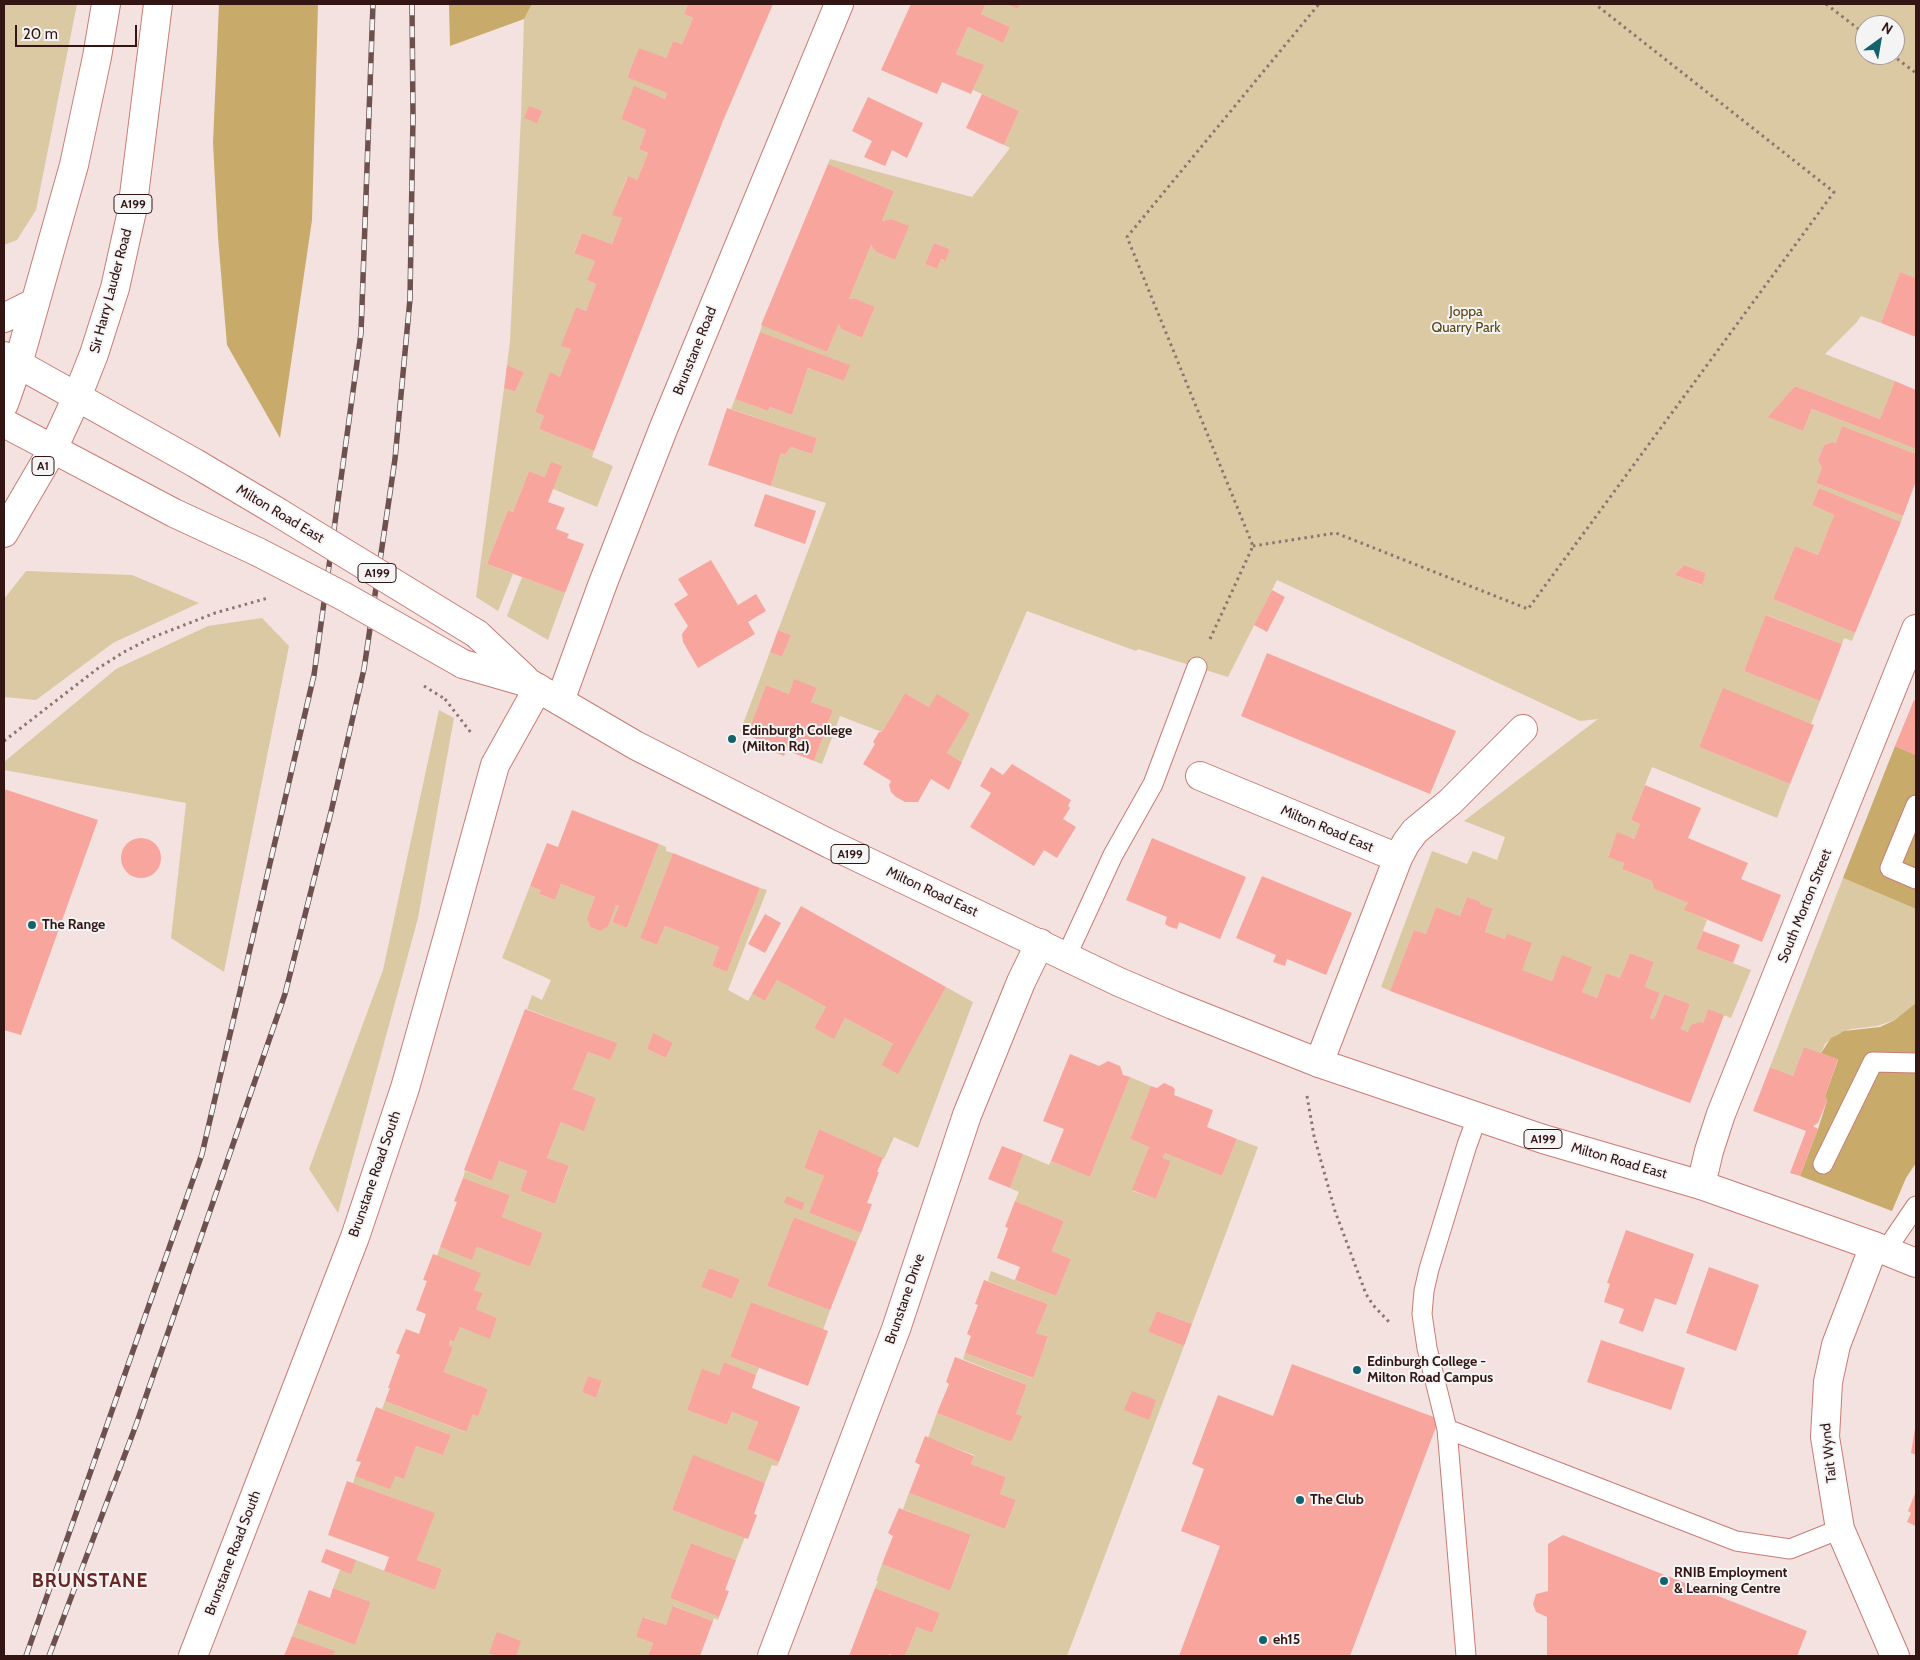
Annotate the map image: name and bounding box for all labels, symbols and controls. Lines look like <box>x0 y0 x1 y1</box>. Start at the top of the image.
scale bar <box>18 15 140 47</box>
north arrow <box>1855 15 1905 65</box>
text: N <box>1878 18 1896 38</box>
text: 20 m <box>23 25 58 43</box>
road number: A199 <box>114 194 152 213</box>
street label: Sir Harry Lauder Road <box>86 227 136 355</box>
street label: Brunstane Road <box>670 304 720 398</box>
park label: Joppa Quarry Park <box>1431 304 1501 336</box>
road number: A1 <box>32 456 54 476</box>
street label: Milton Road East <box>233 481 327 547</box>
road number: A199 <box>358 564 396 582</box>
place label: Edinburgh College (Milton Rd) <box>742 723 852 756</box>
marker: Edinburgh College (Milton Rd) <box>726 733 738 745</box>
street label: Milton Road East <box>1278 802 1376 856</box>
road number: A199 <box>831 844 869 864</box>
street label: South Morton Street <box>1774 847 1836 965</box>
street label: Milton Road East <box>883 863 981 921</box>
place label: The Range <box>42 917 105 933</box>
marker: The Range <box>26 919 38 931</box>
street label: Brunstane Road South <box>346 1109 404 1239</box>
road number: A199 <box>1524 1130 1562 1148</box>
street label: Milton Road East <box>1569 1139 1669 1183</box>
street label: Brunstane Drive <box>882 1252 928 1346</box>
place label: Edinburgh College - Milton Road Campus <box>1367 1354 1493 1386</box>
marker: Edinburgh College - Milton Road Campus <box>1351 1364 1363 1376</box>
street label: Tait Wynd <box>1818 1422 1840 1484</box>
street label: Brunstane Road South <box>201 1488 265 1618</box>
place label: The Club <box>1310 1492 1364 1508</box>
marker: The Club <box>1294 1494 1306 1506</box>
place label: RNIB Employment & Learning Centre <box>1674 1565 1787 1598</box>
district label: BRUNSTANE <box>31 1570 149 1592</box>
marker: RNIB Employment & Learning Centre <box>1658 1575 1670 1587</box>
place label: eh15 <box>1273 1632 1300 1648</box>
marker: eh15 <box>1257 1634 1269 1646</box>

